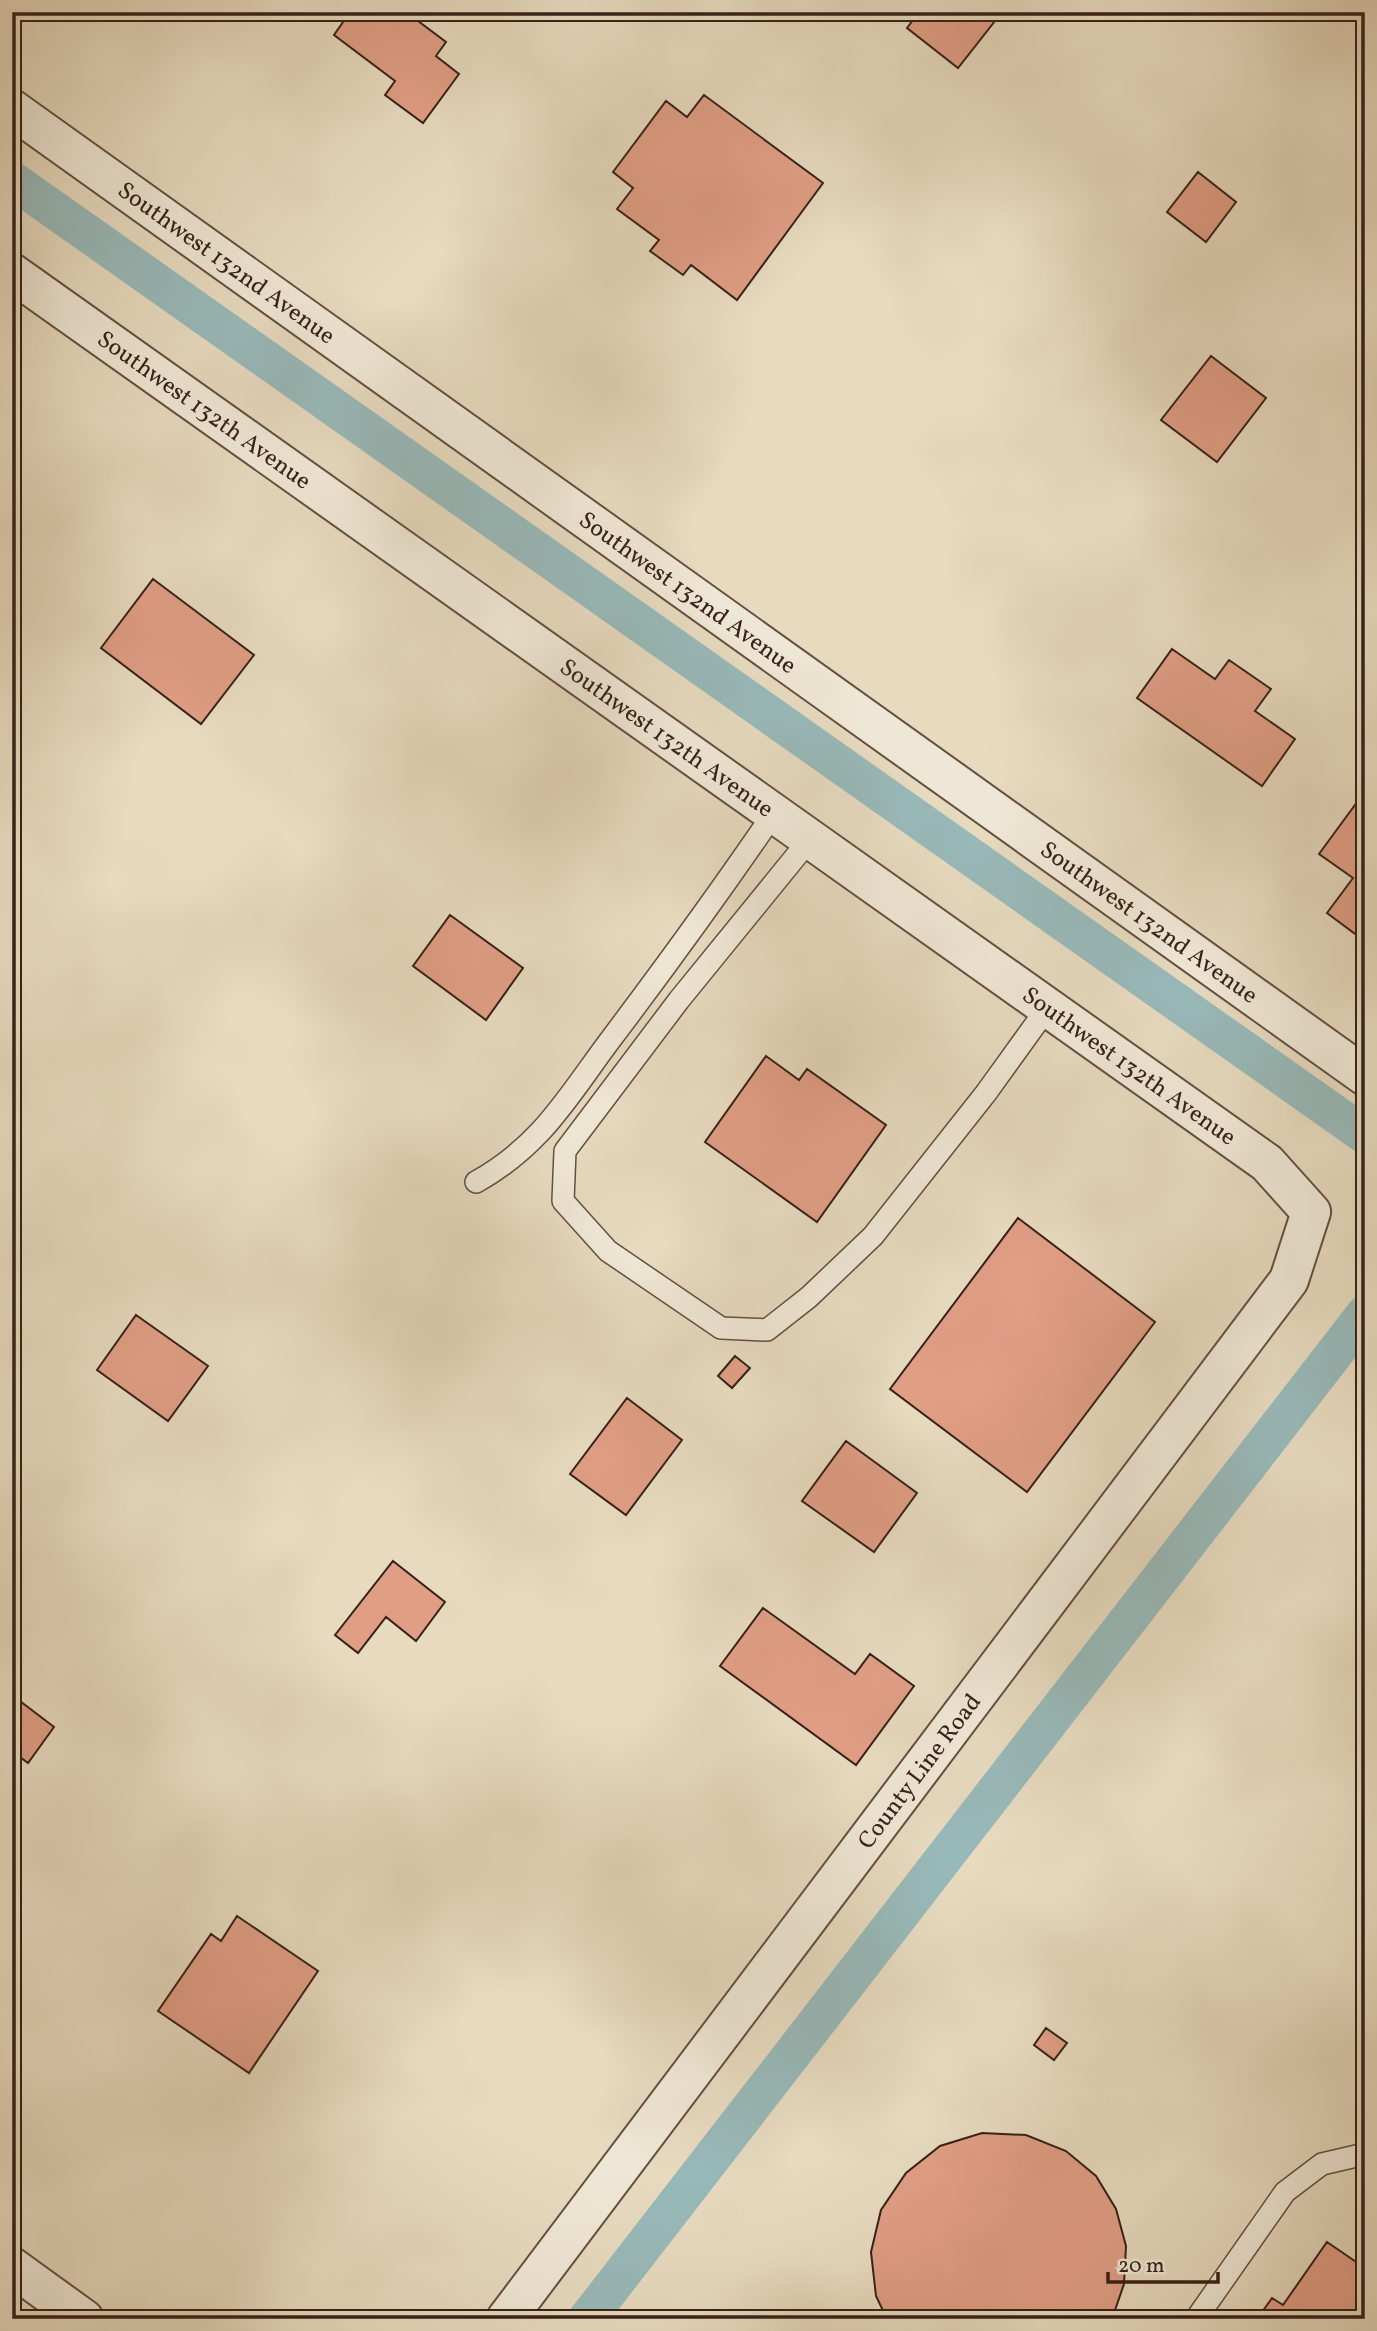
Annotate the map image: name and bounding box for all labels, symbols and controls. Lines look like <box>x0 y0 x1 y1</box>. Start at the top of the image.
street label: Southwest 132nd Avenue <box>110 175 341 354</box>
street label: Southwest 132th Avenue <box>89 323 317 499</box>
street label: Southwest 132nd Avenue <box>571 504 803 683</box>
street label: Southwest 132th Avenue <box>552 651 780 827</box>
street label: Southwest 132nd Avenue <box>1032 834 1264 1013</box>
street label: Southwest 132th Avenue <box>1014 979 1242 1155</box>
street label: County Line Road <box>851 1687 990 1857</box>
scale bar <box>1108 2240 1218 2284</box>
text: 20 m <box>1118 2252 1164 2281</box>

